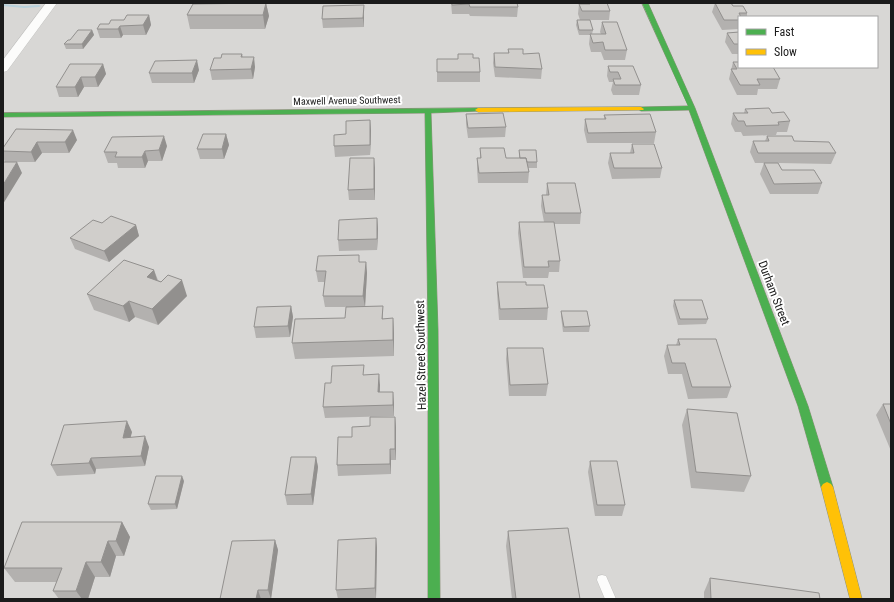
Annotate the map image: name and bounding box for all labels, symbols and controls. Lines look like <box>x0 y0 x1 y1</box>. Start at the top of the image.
legend <box>738 16 878 68</box>
text: Fast <box>774 25 795 39</box>
text: Slow <box>774 45 797 59</box>
street label: Maxwell Avenue Southwest <box>293 94 401 107</box>
street label: Durham Street <box>755 259 793 328</box>
street label: Hazel Street Southwest <box>413 299 429 410</box>

